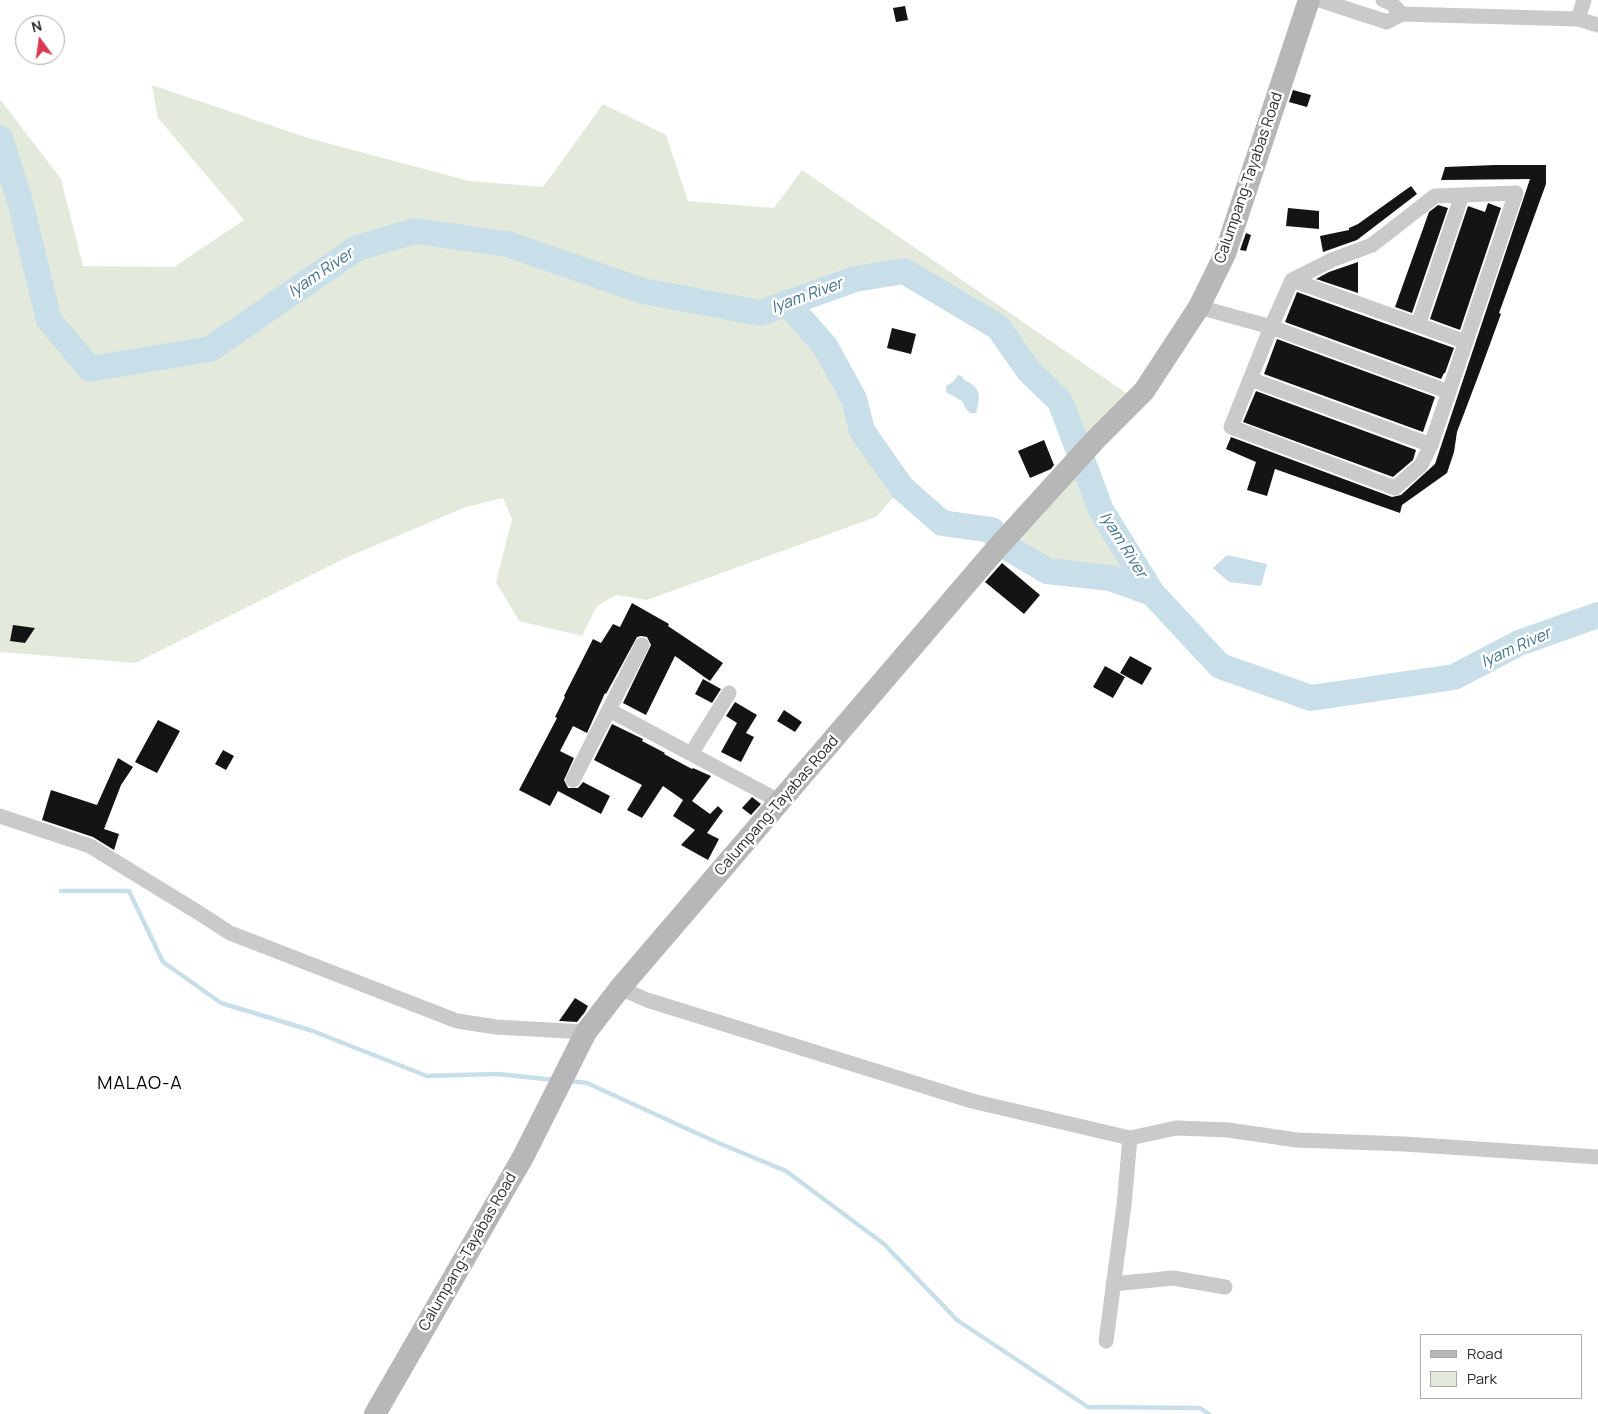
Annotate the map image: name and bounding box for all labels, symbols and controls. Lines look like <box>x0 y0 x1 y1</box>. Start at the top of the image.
north arrow <box>15 15 65 65</box>
text: N <box>29 15 44 36</box>
street label: Calumpang-Tayabas Road <box>1211 90 1287 266</box>
water label: Iyam River <box>285 244 357 302</box>
water label: Iyam River <box>769 274 845 318</box>
water label: Iyam River <box>1095 508 1151 582</box>
water label: Iyam River <box>1478 624 1554 672</box>
street label: Calumpang-Tayabas Road <box>711 732 843 880</box>
district label: MALAO-A <box>96 1073 184 1095</box>
street label: Calumpang-Tayabas Road <box>415 1170 521 1334</box>
legend <box>1420 1334 1583 1399</box>
text: Road <box>1467 1343 1503 1364</box>
text: Park <box>1467 1368 1497 1389</box>

